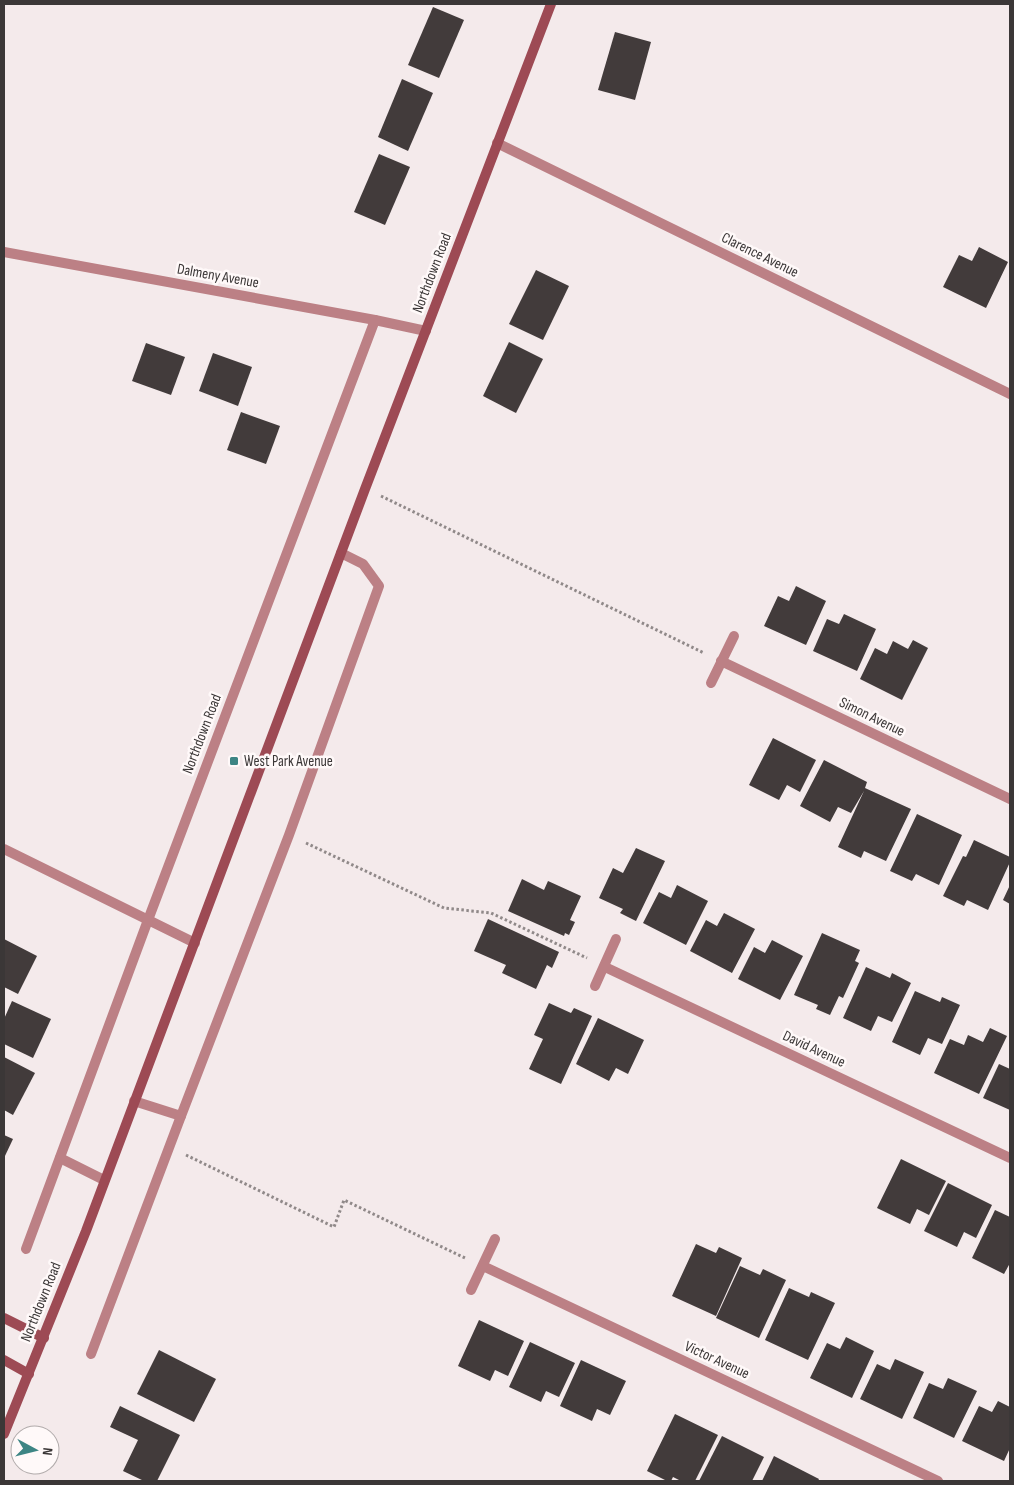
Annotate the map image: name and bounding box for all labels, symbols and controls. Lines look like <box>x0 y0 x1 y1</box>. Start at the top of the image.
street label: Clarence Avenue <box>718 228 802 282</box>
street label: Northdown Road <box>408 230 456 316</box>
street label: Dalmeny Avenue <box>176 259 260 293</box>
street label: Northdown Road <box>178 691 226 777</box>
street label: Simon Avenue <box>836 693 908 741</box>
place label: West Park Avenue <box>244 752 333 771</box>
marker: West Park Avenue <box>228 755 240 767</box>
street label: David Avenue <box>780 1026 848 1072</box>
street label: Northdown Road <box>16 1259 66 1345</box>
street label: Victor Avenue <box>681 1337 753 1383</box>
north arrow <box>10 1425 60 1475</box>
text: N <box>39 1447 56 1456</box>

